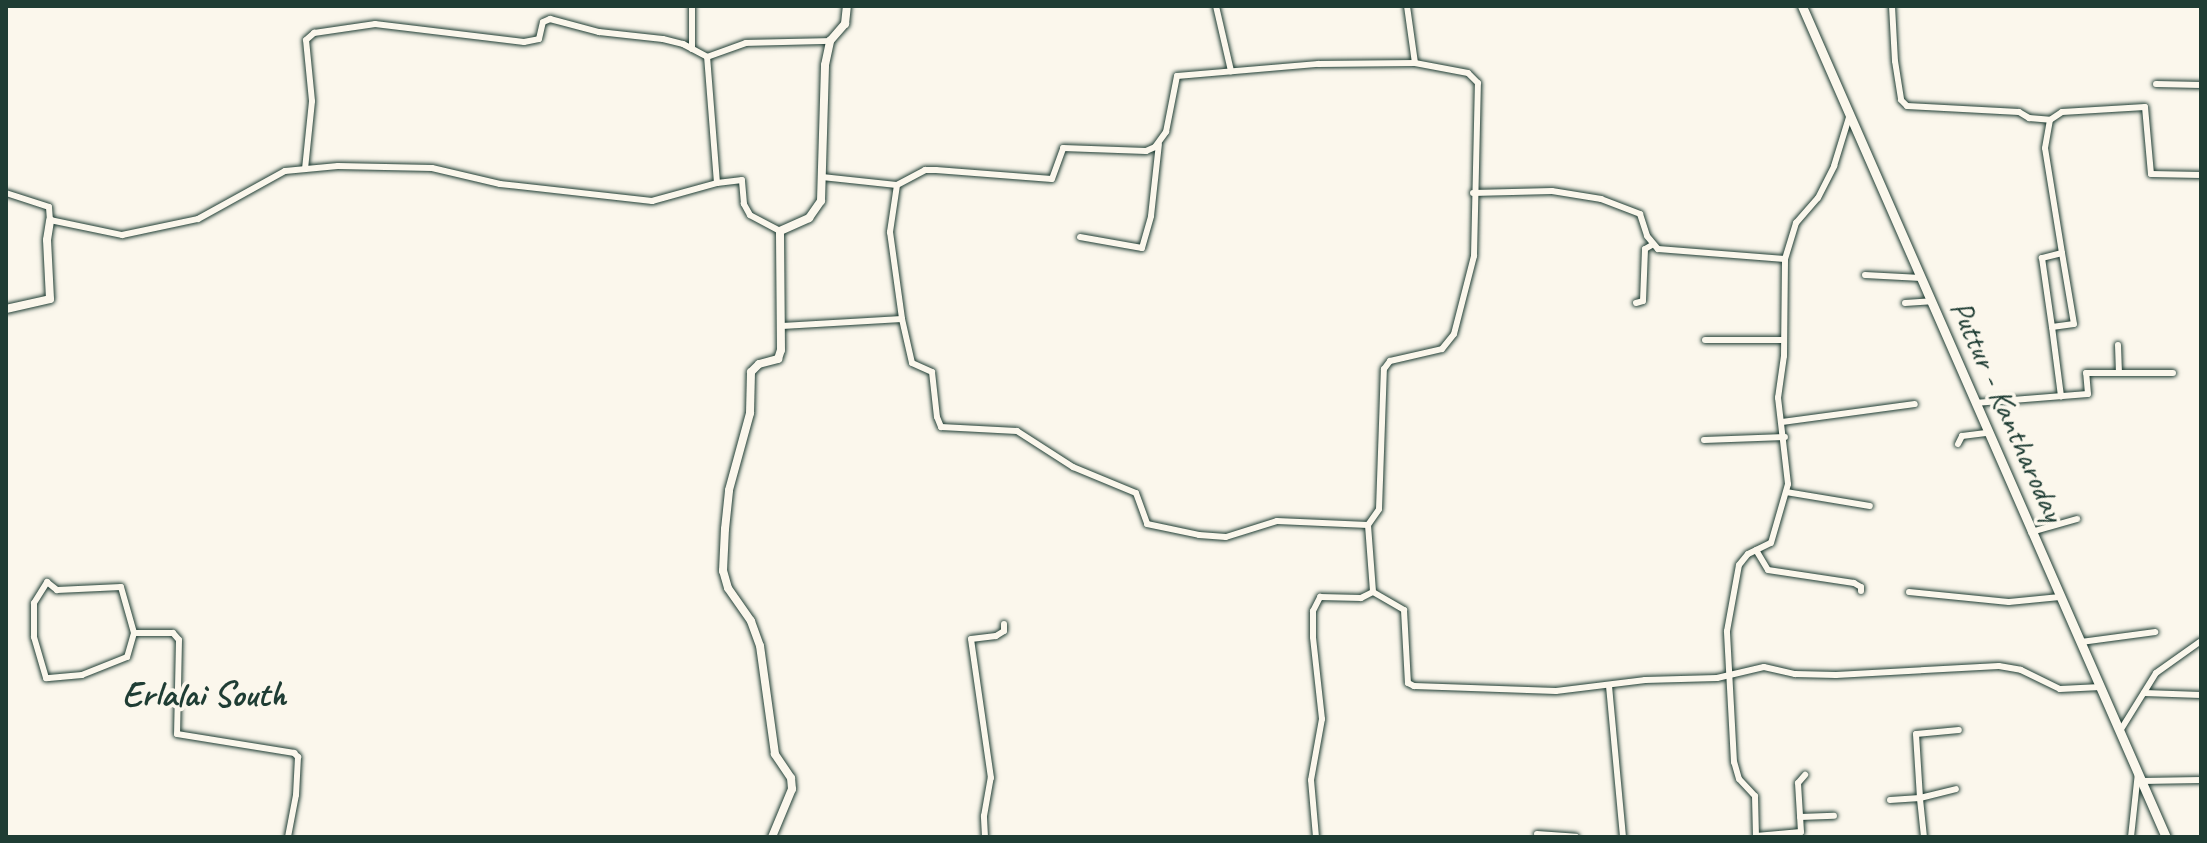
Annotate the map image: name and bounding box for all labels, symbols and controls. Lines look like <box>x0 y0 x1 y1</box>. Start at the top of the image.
street label: Puttur - Kantharoday <box>1941 295 2073 527</box>
district label: Erlalai South <box>122 673 286 717</box>

